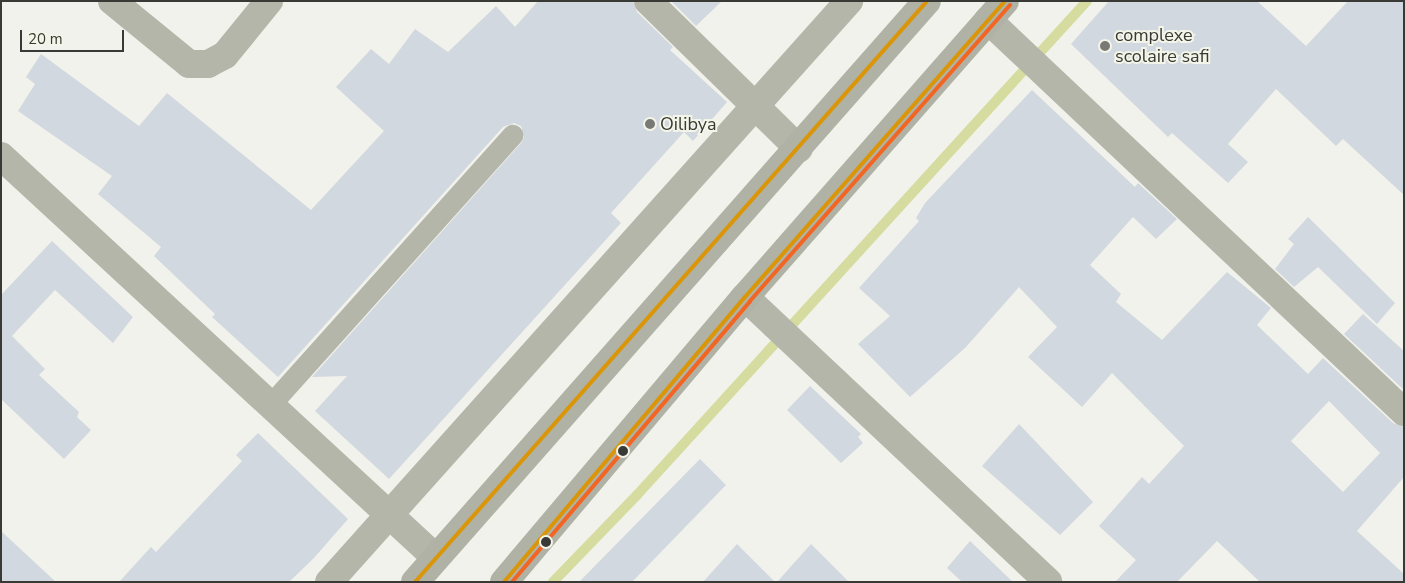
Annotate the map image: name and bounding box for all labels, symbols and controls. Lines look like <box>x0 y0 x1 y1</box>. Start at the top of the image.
scale bar <box>22 20 126 52</box>
place label: complexe scolaire safi <box>1115 25 1210 68</box>
text: 20 m <box>28 29 63 49</box>
marker: complexe scolaire safi <box>1099 40 1111 52</box>
place label: Oilibya <box>660 113 716 135</box>
marker: Oilibya <box>644 118 656 130</box>
unlabelled marker <box>618 446 628 456</box>
unlabelled marker <box>541 537 551 547</box>

